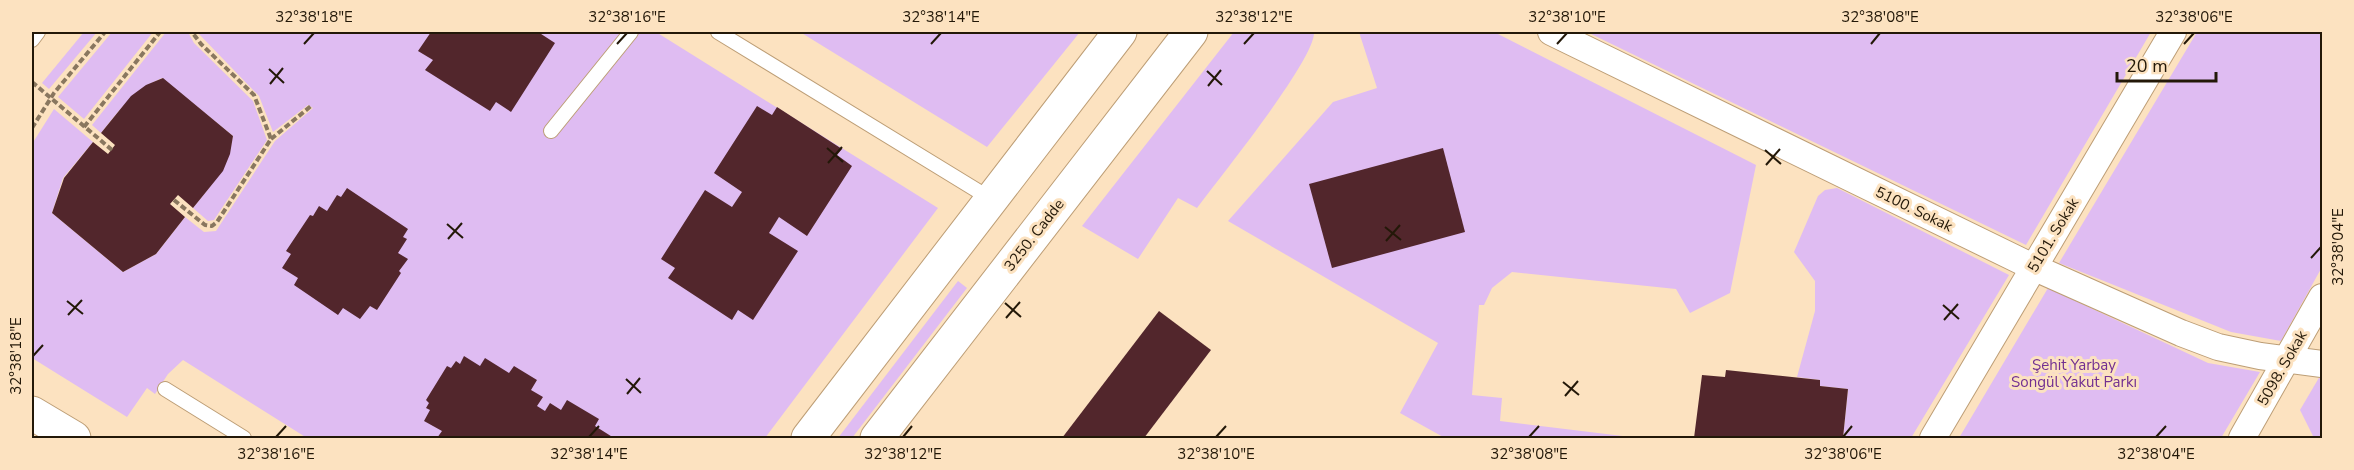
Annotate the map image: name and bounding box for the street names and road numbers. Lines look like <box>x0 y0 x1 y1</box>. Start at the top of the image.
street label: 5100. Sokak <box>1872 182 1956 237</box>
street label: 5101. Sokak <box>2023 194 2083 276</box>
street label: 3250. Cadde <box>999 195 1069 275</box>
street label: 5098. Sokak <box>2252 326 2312 409</box>

